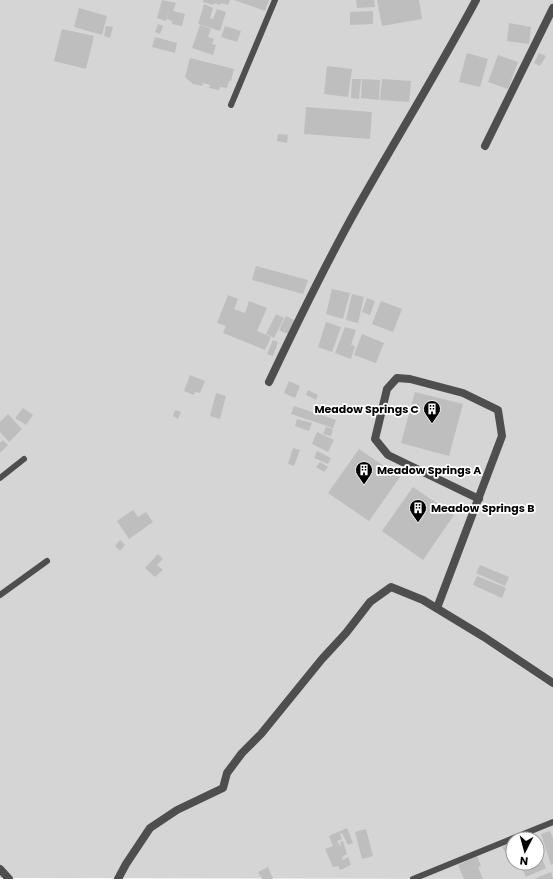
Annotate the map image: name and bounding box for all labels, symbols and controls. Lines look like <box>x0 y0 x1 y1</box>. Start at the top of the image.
building icon: Meadow Springs C <box>422 399 442 424</box>
place label: Meadow Springs C <box>314 401 419 417</box>
building icon: Meadow Springs A <box>354 460 374 485</box>
place label: Meadow Springs A <box>377 462 481 478</box>
building icon: Meadow Springs B <box>408 498 428 523</box>
place label: Meadow Springs B <box>431 500 534 516</box>
north arrow <box>505 831 545 871</box>
text: N <box>519 853 529 869</box>

